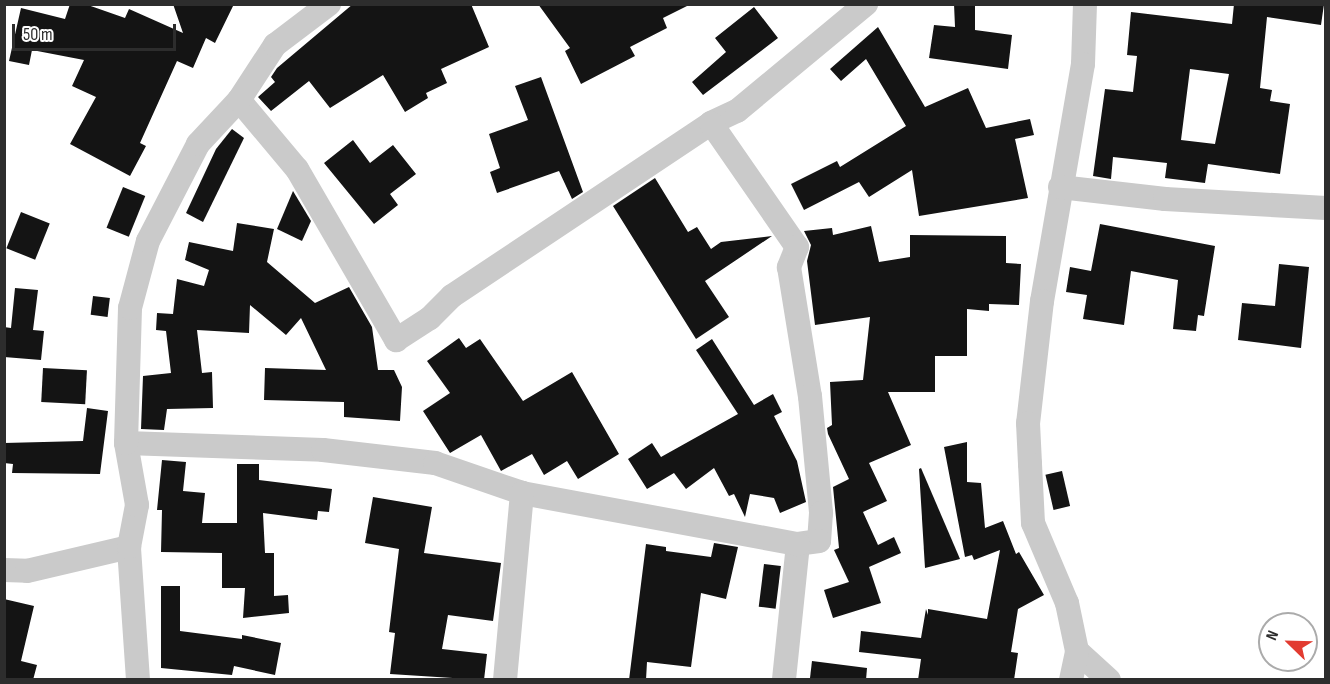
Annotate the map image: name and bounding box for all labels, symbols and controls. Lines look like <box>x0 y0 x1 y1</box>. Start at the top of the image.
scale bar <box>15 12 178 50</box>
text: 50 m <box>23 24 53 45</box>
north arrow <box>1258 612 1318 672</box>
text: N <box>1262 628 1283 643</box>

